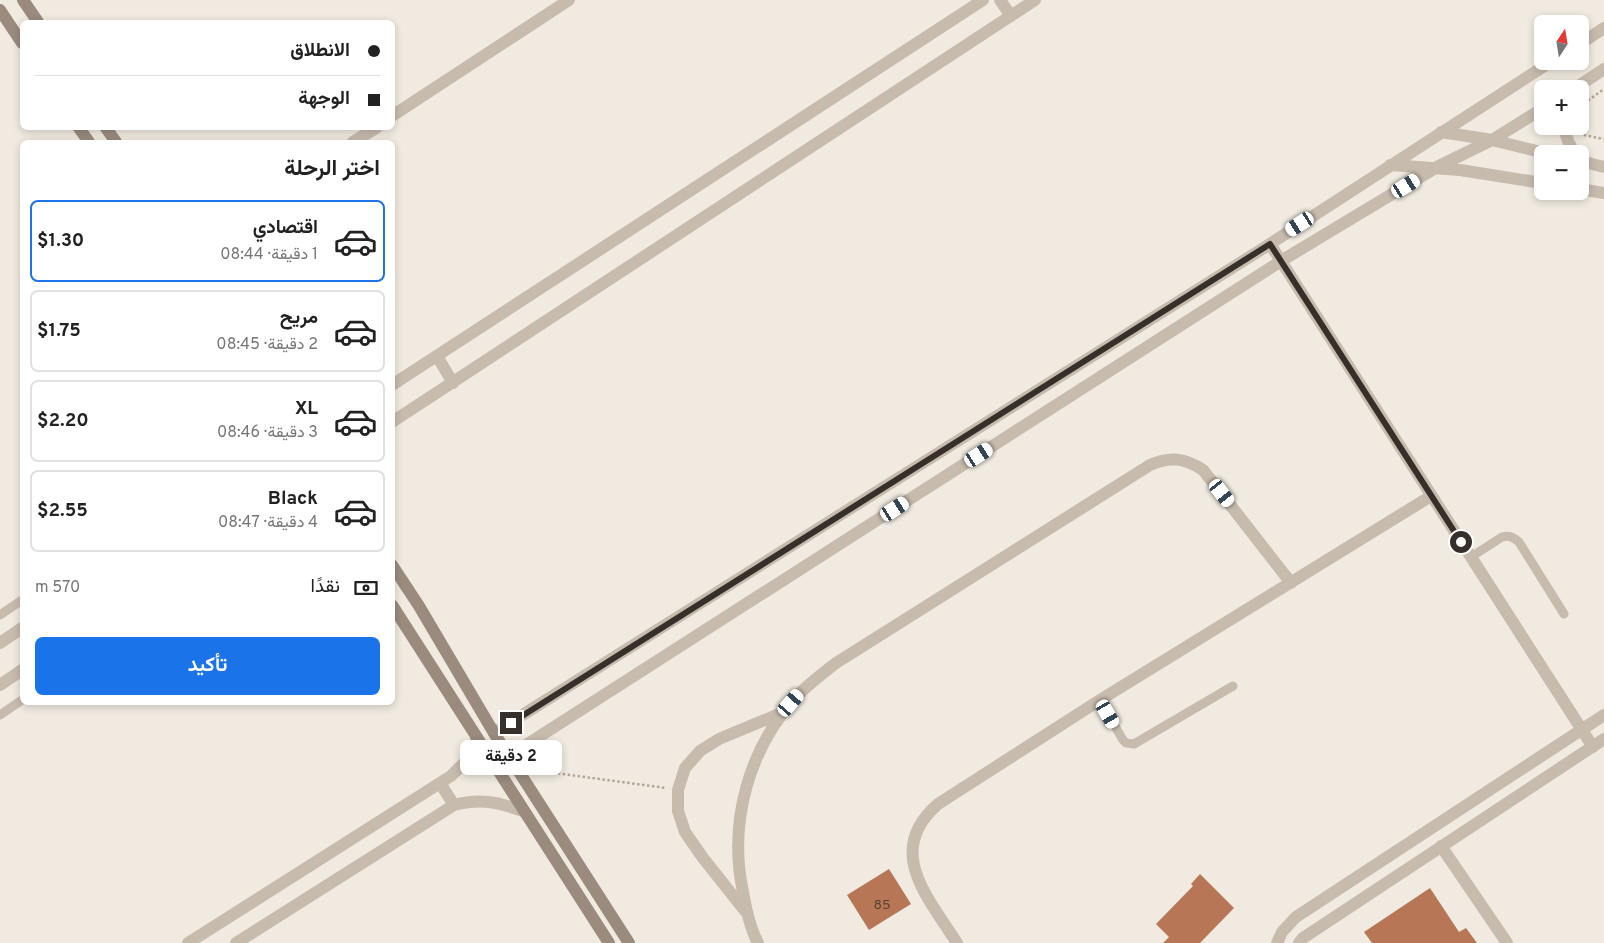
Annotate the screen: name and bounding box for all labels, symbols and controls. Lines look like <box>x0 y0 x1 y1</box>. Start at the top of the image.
north arrow <box>1534 15 1589 70</box>
map controls <box>1534 15 1589 200</box>
text: الانطلاق <box>290 39 350 63</box>
button: + <box>1534 80 1589 135</box>
text: الوجهة <box>298 87 350 111</box>
button: − <box>1534 145 1589 200</box>
text: اختر الرحلة <box>284 156 380 183</box>
car <box>1389 172 1422 200</box>
car <box>1283 210 1316 238</box>
text: اقتصادي <box>253 216 318 240</box>
icon: car <box>333 219 378 264</box>
text: $1.30 <box>37 229 84 253</box>
text: 1 دقيقة · 08:44 <box>220 245 318 265</box>
text: مريح <box>280 306 318 330</box>
icon: car <box>333 309 378 354</box>
text: $1.75 <box>37 319 81 343</box>
text: 2 دقيقة · 08:45 <box>216 335 318 355</box>
text: XL <box>295 397 318 421</box>
icon: car <box>333 399 378 444</box>
text: $2.20 <box>37 409 89 433</box>
text: 3 دقيقة · 08:46 <box>217 423 318 443</box>
car <box>962 441 995 469</box>
car <box>1206 477 1237 509</box>
text: Black <box>268 487 318 511</box>
icon: car <box>333 489 378 534</box>
car <box>878 495 911 523</box>
text: $2.55 <box>37 499 88 523</box>
text: 4 دقيقة · 08:47 <box>218 513 318 533</box>
route start <box>1450 531 1472 553</box>
icon: cash <box>352 574 380 602</box>
text: نقدًا <box>311 575 340 599</box>
text: 570 m <box>35 578 80 598</box>
button: تأكيد <box>35 637 380 695</box>
car <box>775 687 806 719</box>
car <box>1094 697 1121 731</box>
route end <box>500 712 522 734</box>
callout: 2 دقيقة <box>460 740 562 776</box>
text: 2 دقيقة <box>485 747 537 767</box>
house number: 85 <box>873 897 891 914</box>

